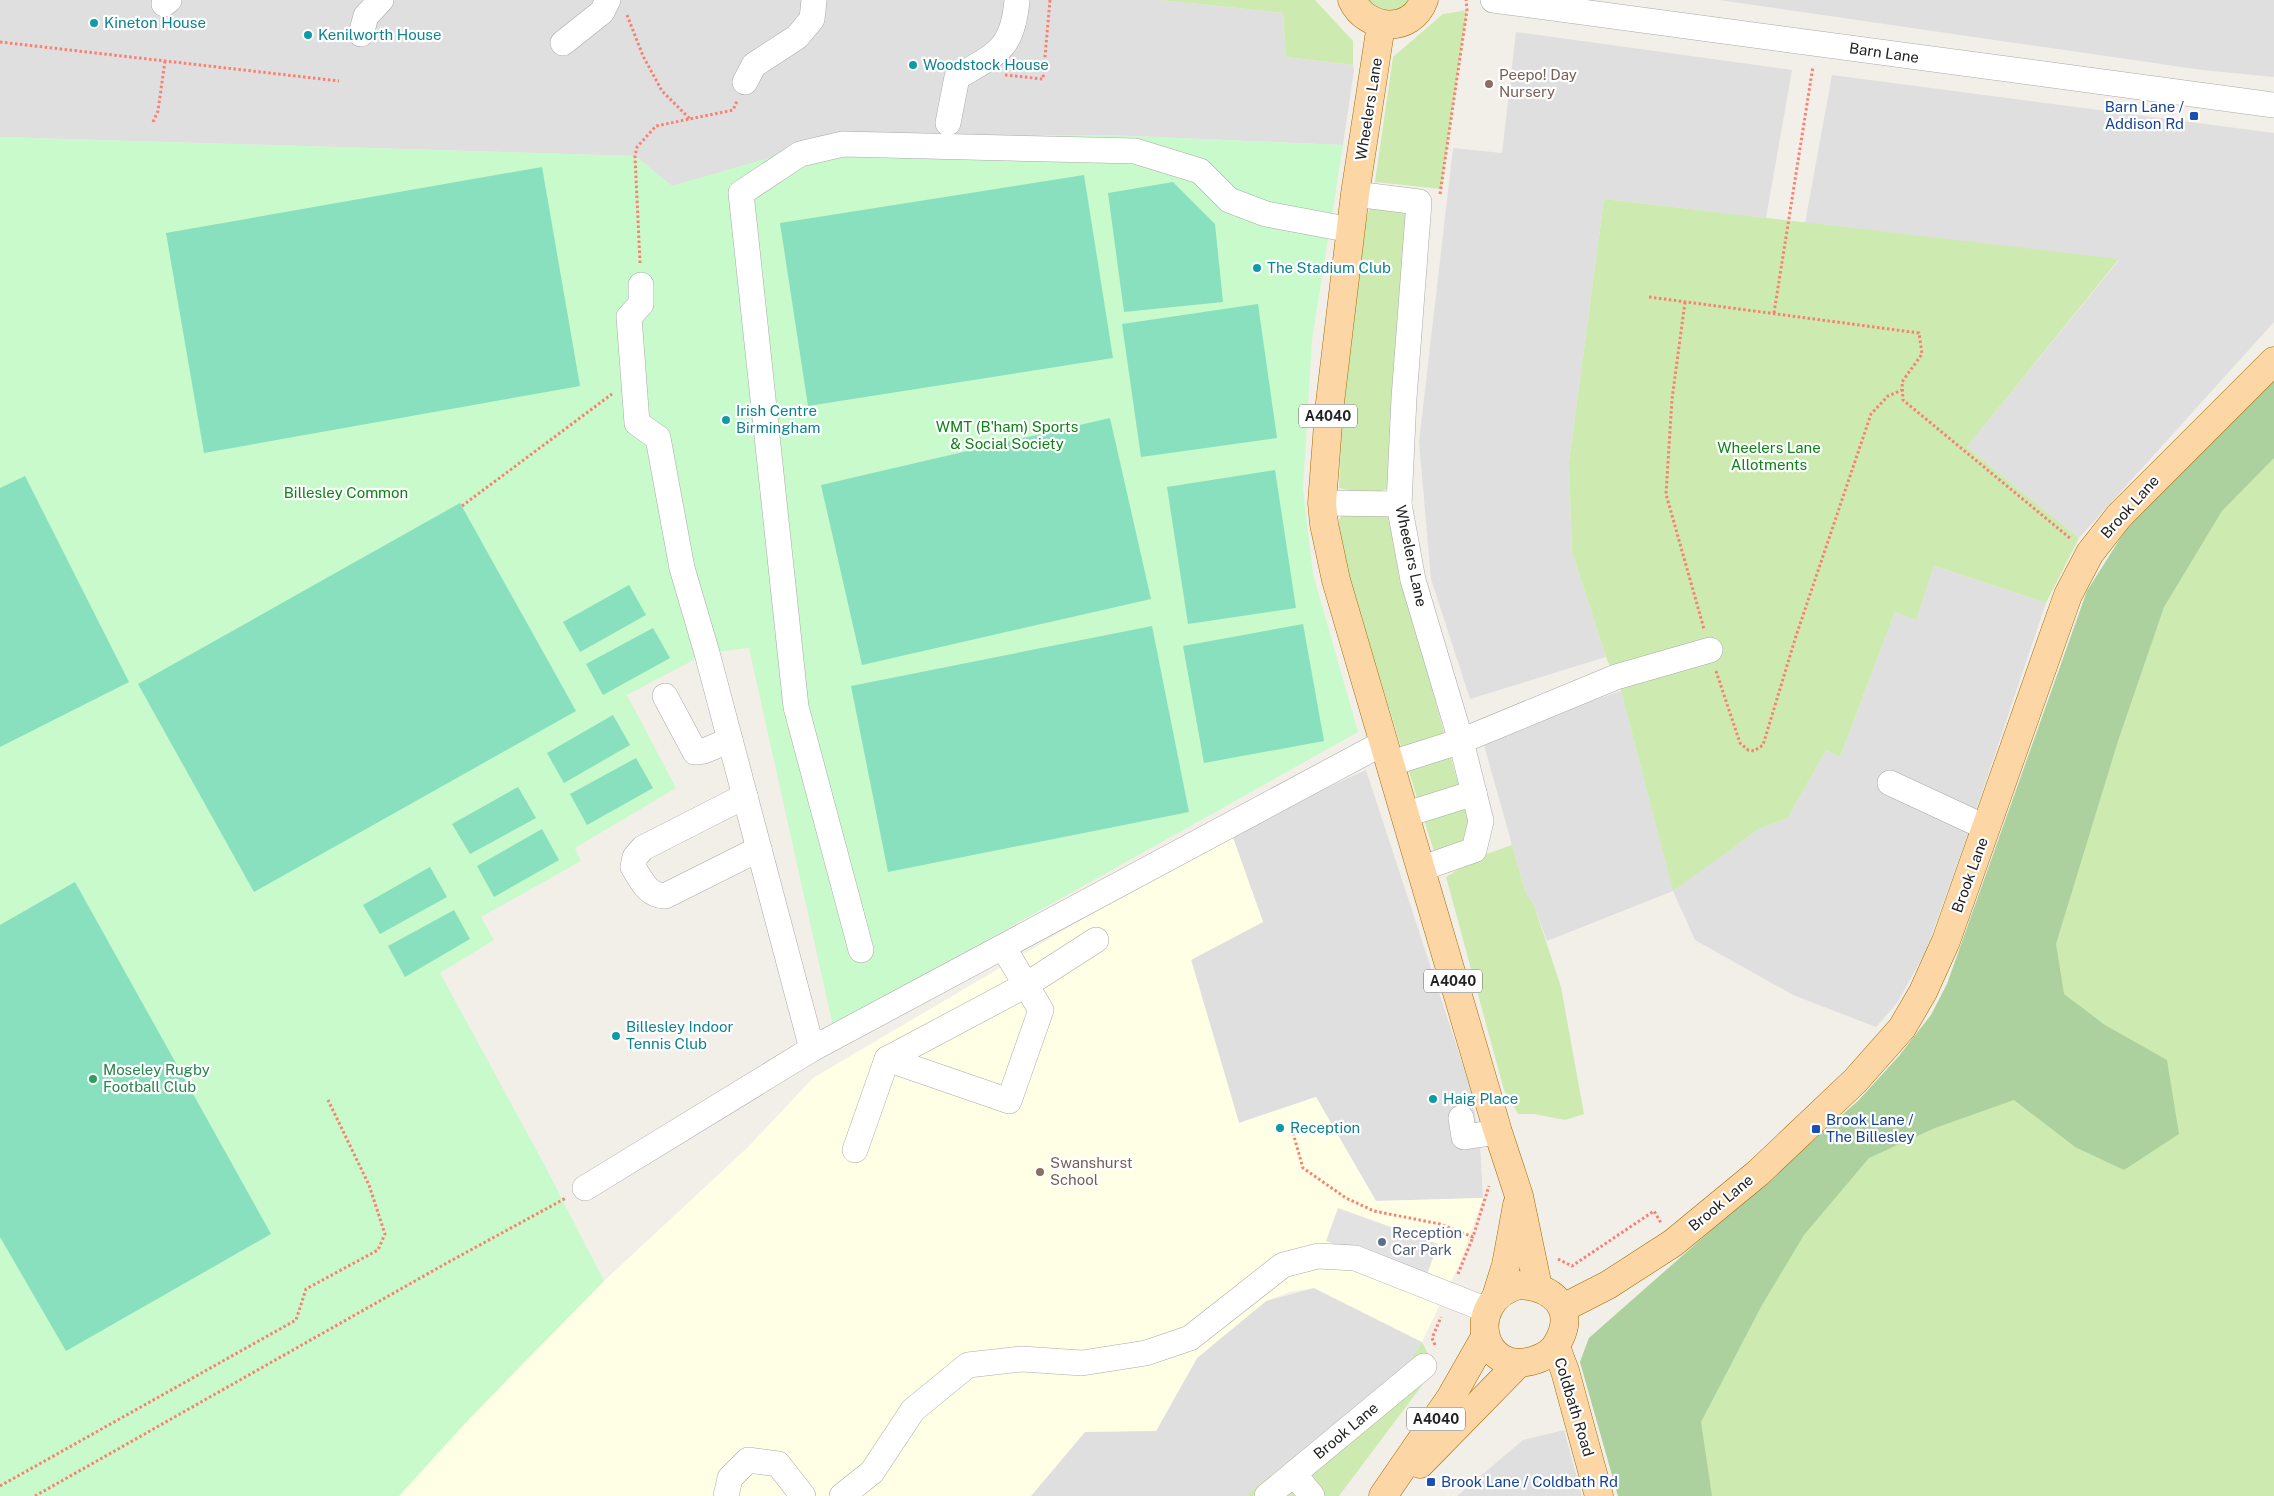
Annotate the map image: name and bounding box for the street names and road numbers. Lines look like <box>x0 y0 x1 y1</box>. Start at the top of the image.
street label: Barn Lane <box>1848 39 1920 66</box>
street label: Wheelers Lane <box>1352 56 1385 161</box>
road number: A4040 <box>1299 404 1357 428</box>
street label: Brook Lane <box>2097 472 2162 542</box>
street label: Wheelers Lane <box>1392 504 1431 608</box>
street label: Brook Lane <box>1948 835 1991 915</box>
road number: A4040 <box>1424 969 1482 992</box>
street label: Brook Lane <box>1685 1171 1756 1234</box>
street label: Coldbath Road <box>1551 1355 1598 1458</box>
street label: Brook Lane <box>1310 1399 1381 1462</box>
road number: A4040 <box>1407 1408 1465 1430</box>

